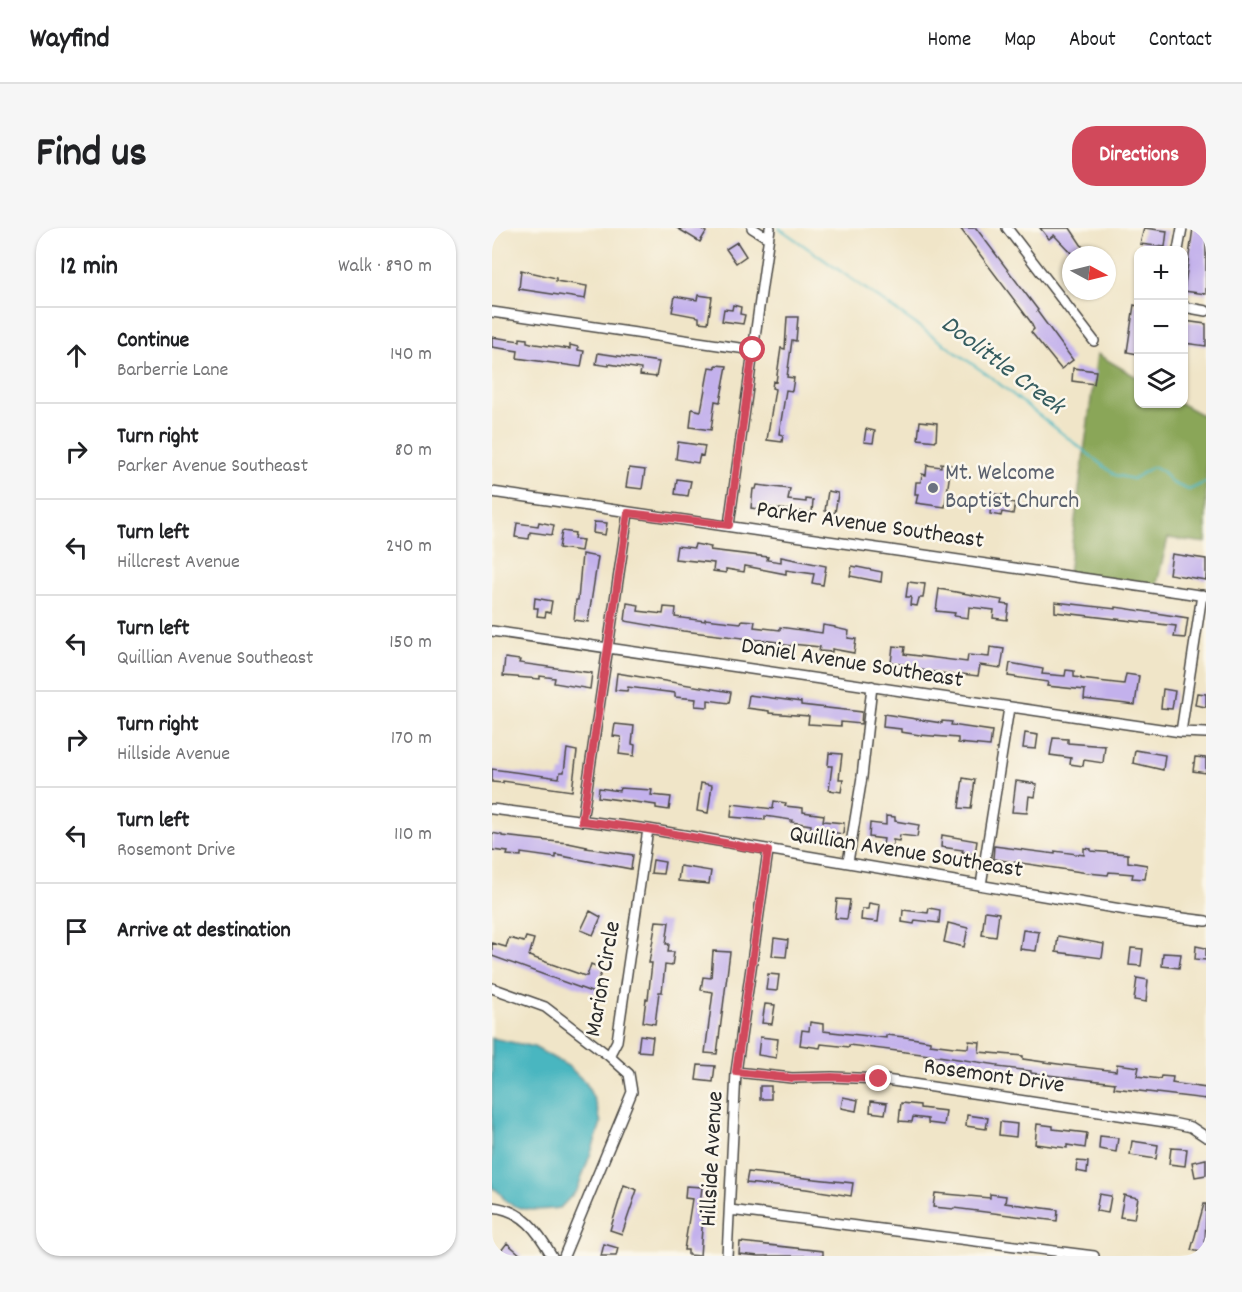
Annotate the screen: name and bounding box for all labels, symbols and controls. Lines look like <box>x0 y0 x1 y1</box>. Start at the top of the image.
text: Wayfind <box>30 21 110 61</box>
text: Home <box>927 26 971 56</box>
text: Map <box>1004 26 1036 56</box>
text: About <box>1069 26 1116 56</box>
text: Contact <box>1149 26 1212 56</box>
text: Find us <box>36 126 147 186</box>
button: Directions <box>1072 126 1206 186</box>
north arrow <box>1062 246 1116 300</box>
map controls <box>1134 246 1188 408</box>
button: + <box>1134 246 1188 300</box>
text: 12 min <box>60 249 118 286</box>
text: Walk · 890 m <box>338 253 432 281</box>
button: − <box>1134 300 1188 354</box>
water label: Doolittle Creek <box>932 307 1073 426</box>
text: Continue <box>117 326 189 357</box>
route start <box>739 336 765 362</box>
icon: ahead <box>60 339 93 372</box>
text: 140 m <box>390 341 432 369</box>
button: layers <box>1134 354 1188 408</box>
text: Barberrie Lane <box>117 357 228 385</box>
text: Turn right <box>117 422 199 453</box>
icon: right <box>60 435 93 468</box>
text: 80 m <box>395 437 432 465</box>
text: Parker Avenue Southeast <box>117 453 308 481</box>
place label: Mt. Welcome Baptist Church <box>945 457 1079 519</box>
marker: Mt. Welcome Baptist Church <box>926 481 940 495</box>
street label: Parker Avenue Southeast <box>754 493 986 559</box>
text: Turn left <box>117 518 189 549</box>
icon: left <box>60 531 93 564</box>
text: 240 m <box>386 533 432 561</box>
text: Hillcrest Avenue <box>117 549 240 577</box>
text: Turn left <box>117 614 189 645</box>
icon: left <box>60 627 93 660</box>
text: 150 m <box>389 629 432 657</box>
street label: Daniel Avenue Southeast <box>739 630 966 698</box>
text: Quillian Avenue Southeast <box>117 645 313 673</box>
text: Turn right <box>117 710 199 741</box>
icon: right <box>60 723 93 756</box>
text: 170 m <box>391 725 432 753</box>
text: Hillside Avenue <box>117 741 230 769</box>
text: Turn left <box>117 806 189 837</box>
street label: Quillian Avenue Southeast <box>787 818 1025 888</box>
icon: left <box>60 819 93 852</box>
text: 110 m <box>394 821 432 849</box>
text: Rosemont Drive <box>117 837 235 865</box>
icon: arrive <box>60 915 93 948</box>
text: Arrive at destination <box>117 916 291 947</box>
street label: Marion Circle <box>577 918 631 1040</box>
street label: Rosemont Drive <box>921 1050 1067 1104</box>
route end <box>865 1065 891 1091</box>
street label: Hillside Avenue <box>692 1090 734 1228</box>

